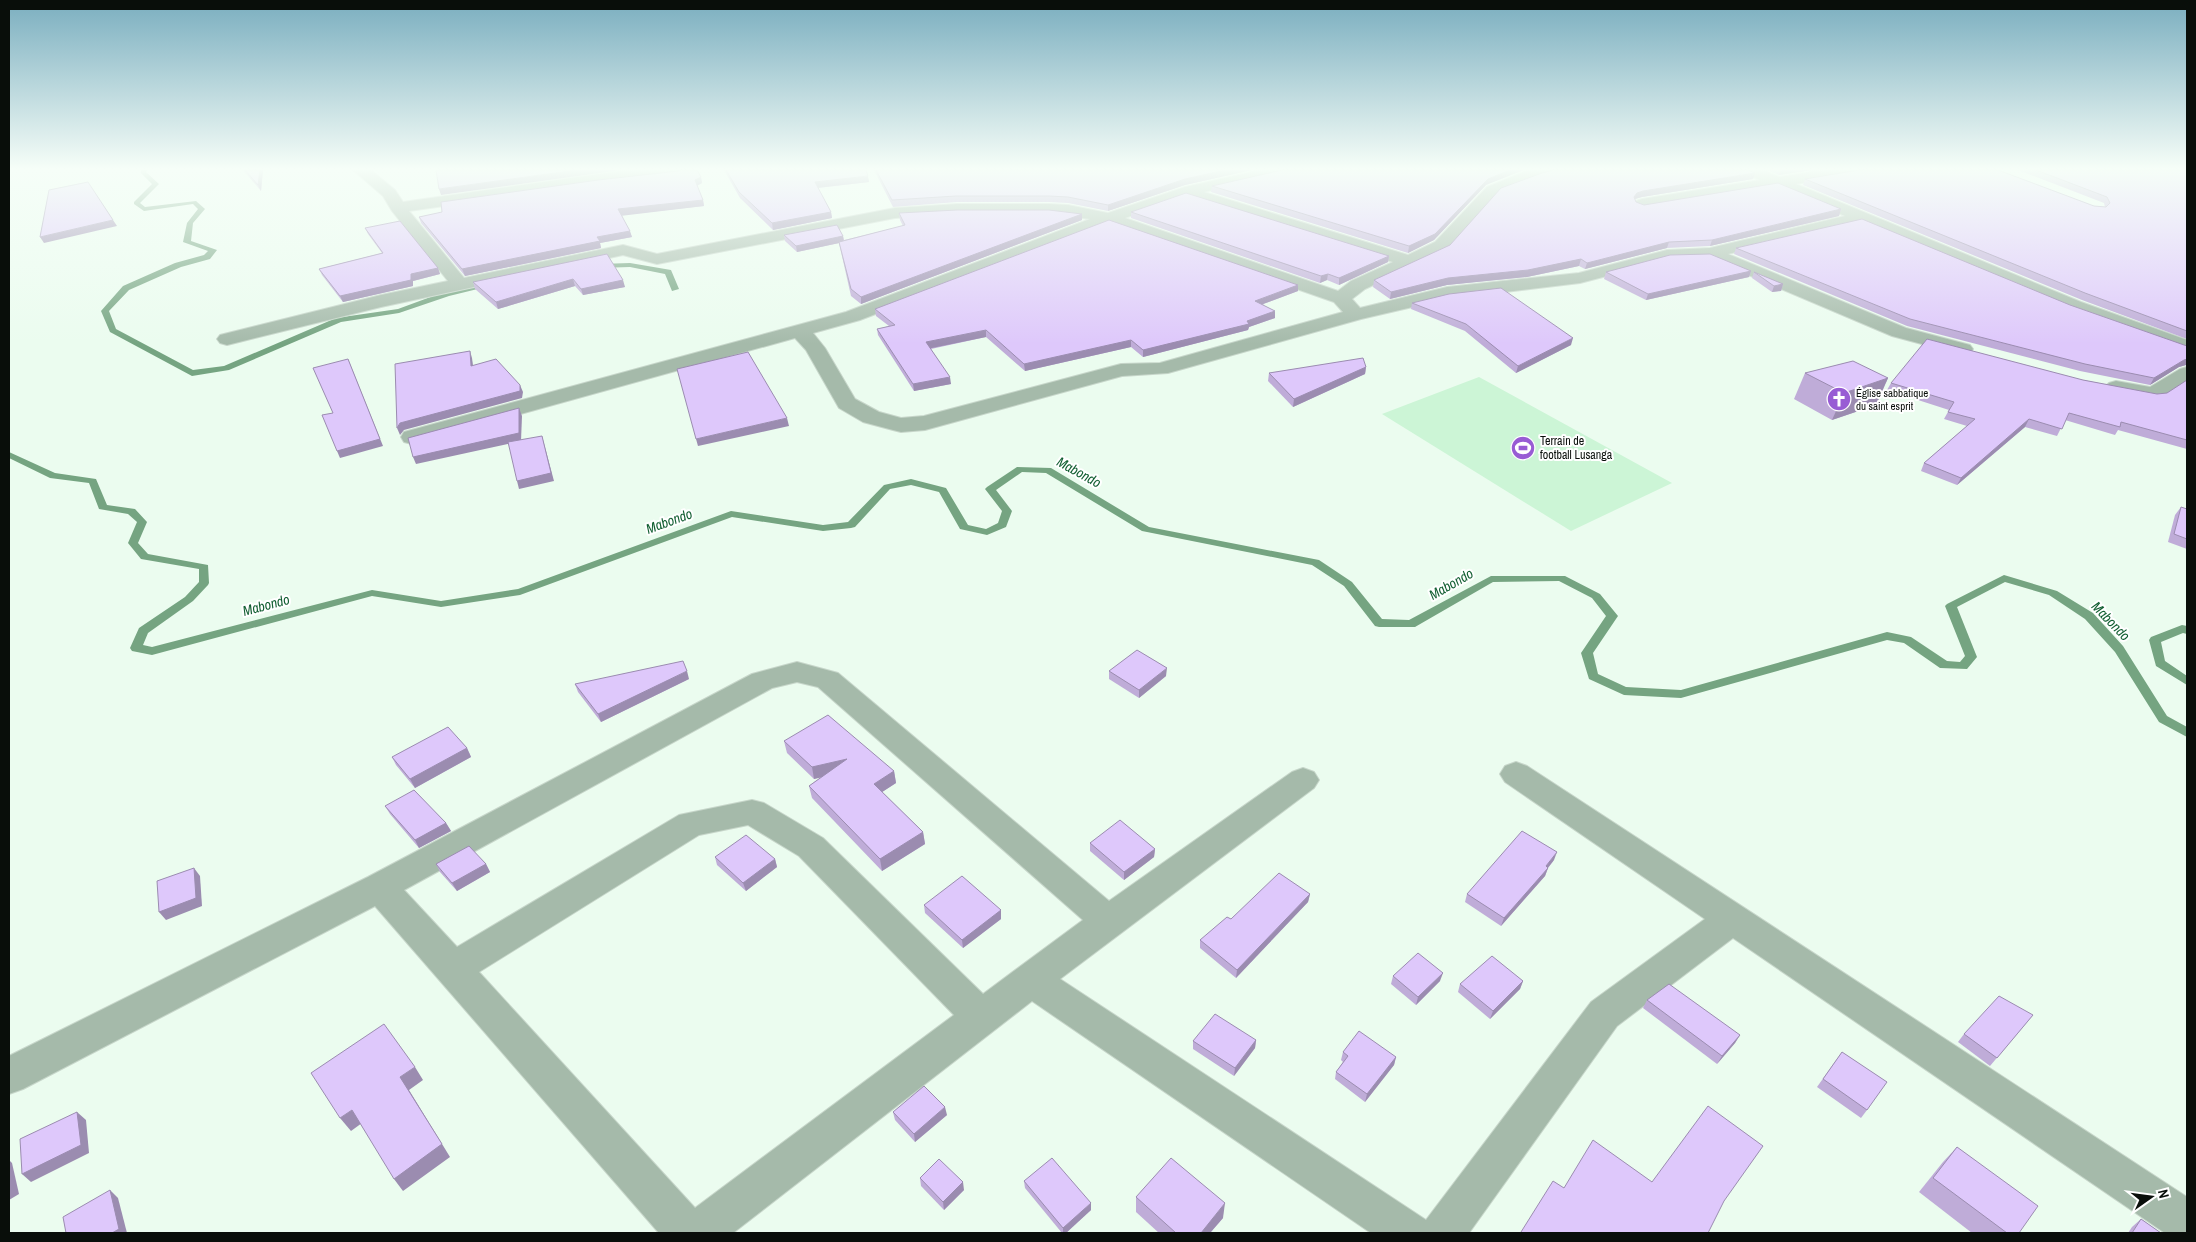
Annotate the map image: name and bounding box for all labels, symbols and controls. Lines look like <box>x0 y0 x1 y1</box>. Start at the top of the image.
church icon: Église sabbatique du saint esprit <box>1826 386 1852 412</box>
place label: Église sabbatique du saint esprit <box>1856 386 1928 413</box>
place label: Terrain de football Lusanga <box>1540 433 1613 463</box>
sports icon: Terrain de football Lusanga <box>1510 435 1536 461</box>
water label: Mabondo <box>1054 453 1104 491</box>
water label: Mabondo <box>643 504 695 538</box>
water label: Mabondo <box>1426 564 1476 604</box>
water label: Mabondo <box>241 590 291 620</box>
water label: Mabondo <box>2088 598 2134 644</box>
north arrow <box>2126 1172 2176 1222</box>
text: N <box>2154 1188 2173 1200</box>

